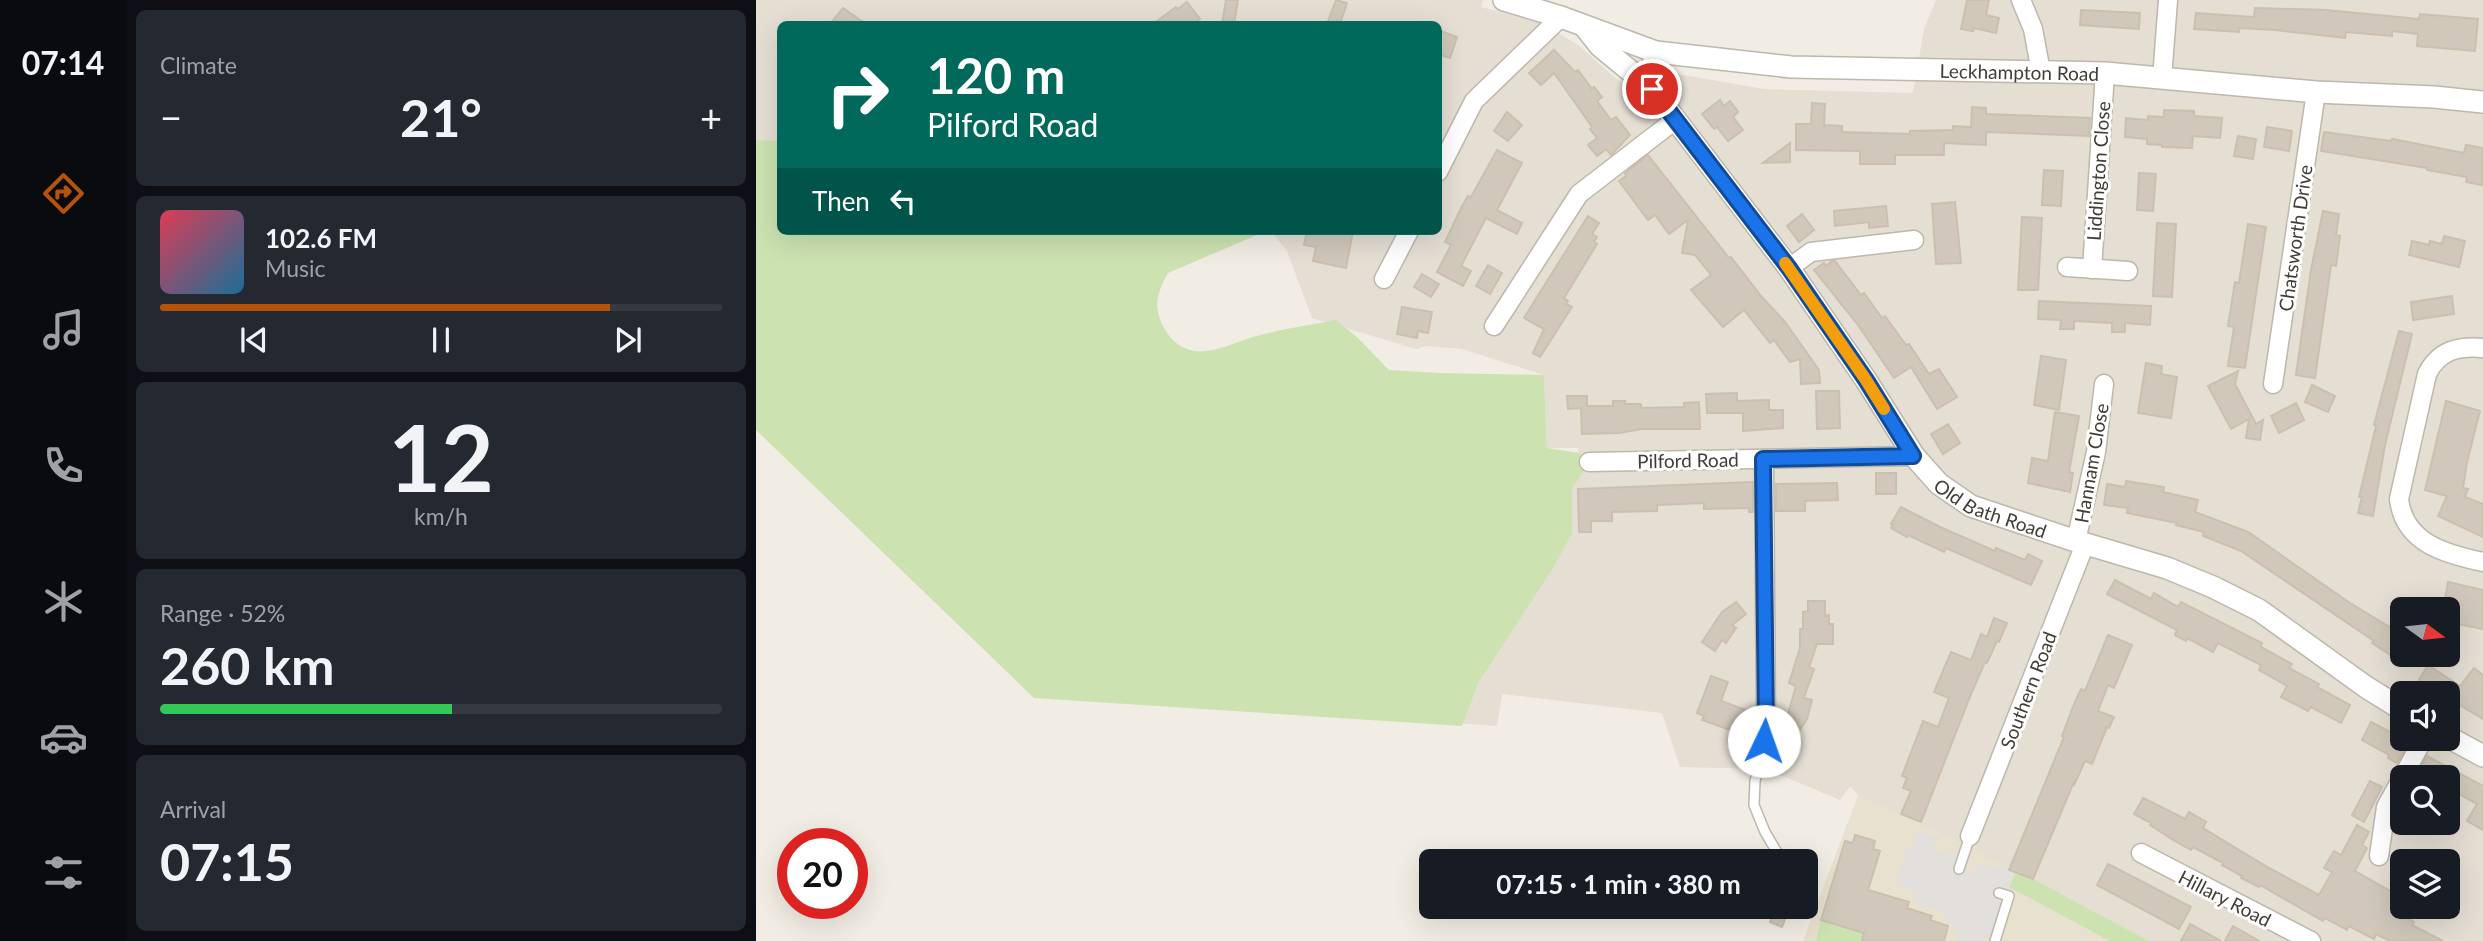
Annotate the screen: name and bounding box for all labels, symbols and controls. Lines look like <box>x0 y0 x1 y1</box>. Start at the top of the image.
text: 07:14 <box>22 43 104 82</box>
text: 120 m <box>927 46 1065 104</box>
icon: right <box>812 49 903 140</box>
text: Climate <box>160 51 237 79</box>
street label: Leckhampton Road <box>1940 58 2099 84</box>
pin <box>1622 59 1682 119</box>
icon: arrive <box>1633 70 1671 108</box>
text: 21° <box>400 86 482 148</box>
text: − <box>160 94 182 140</box>
text: + <box>700 94 722 140</box>
street label: Liddington Close <box>2082 100 2114 242</box>
text: Pilford Road <box>927 105 1098 144</box>
street label: Chatsworth Drive <box>2273 163 2317 313</box>
icon: directions <box>39 169 88 218</box>
icon: left <box>884 182 922 220</box>
text: Then <box>812 185 870 217</box>
text: 102.6 FM <box>265 222 377 254</box>
text: Music <box>265 254 325 282</box>
icon: music <box>39 305 88 354</box>
icon: previous <box>235 321 273 359</box>
icon: pause <box>422 321 460 359</box>
icon: next <box>609 321 647 359</box>
street label: Hannam Close <box>2069 401 2113 525</box>
text: 12 <box>388 402 494 511</box>
icon: phone <box>39 441 88 490</box>
street label: Pilford Road <box>1637 448 1739 472</box>
street label: Old Bath Road <box>1930 473 2050 542</box>
text: km/h <box>414 502 468 530</box>
icon: climate <box>39 577 88 626</box>
north arrow <box>2390 597 2460 667</box>
map controls <box>2390 597 2460 919</box>
text: Range · 52% <box>160 599 285 627</box>
street label: Southern Road <box>1995 628 2061 752</box>
text: 260 km <box>160 634 334 696</box>
button: sound <box>2390 681 2460 751</box>
position arrow <box>1727 704 1801 778</box>
icon: car <box>39 713 88 762</box>
button: search <box>2390 765 2460 835</box>
text: Arrival <box>160 795 226 823</box>
speed limit sign: 20 <box>777 828 868 919</box>
text: 07:15 <box>160 830 294 892</box>
icon: filters <box>39 848 88 897</box>
button: layers <box>2390 849 2460 919</box>
street label: Hillary Road <box>2175 865 2275 931</box>
text: 07:15 · 1 min · 380 m <box>1496 868 1741 900</box>

